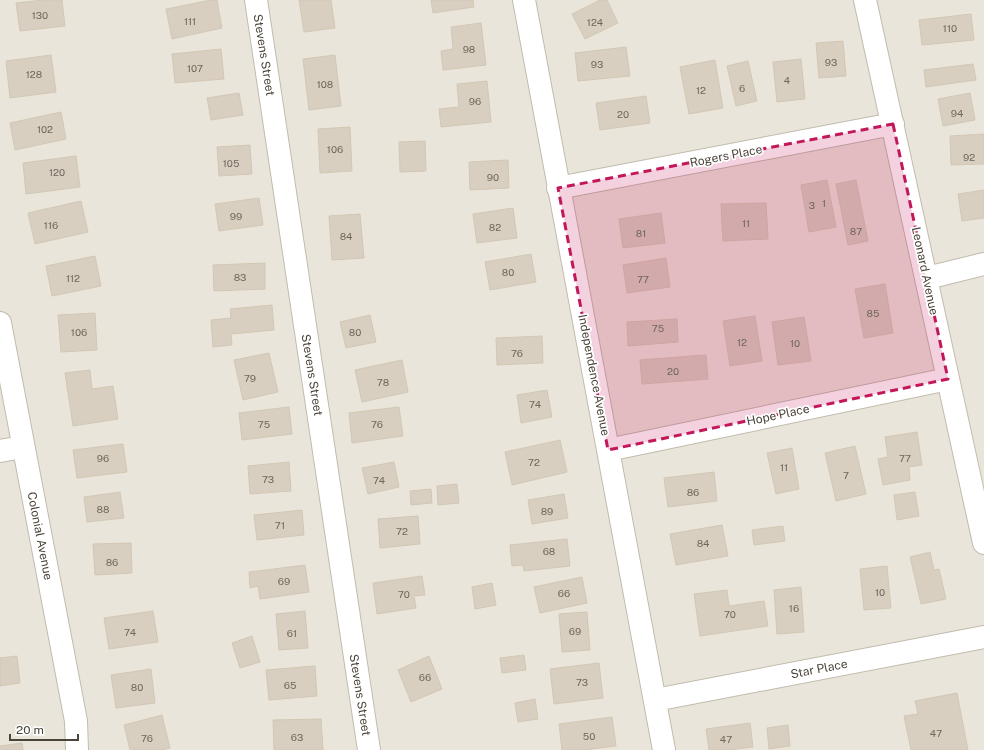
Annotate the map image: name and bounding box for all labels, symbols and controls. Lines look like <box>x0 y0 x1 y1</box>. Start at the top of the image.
house number: 130 <box>32 9 48 21</box>
street label: Stevens Street <box>251 13 277 97</box>
house number: 111 <box>184 15 196 27</box>
house number: 124 <box>587 16 603 28</box>
house number: 110 <box>943 22 957 34</box>
house number: 98 <box>463 43 475 55</box>
house number: 93 <box>825 56 837 68</box>
house number: 93 <box>591 58 603 70</box>
house number: 107 <box>187 62 203 74</box>
house number: 128 <box>26 68 42 80</box>
house number: 4 <box>784 74 790 86</box>
house number: 108 <box>317 78 333 90</box>
house number: 6 <box>739 82 745 94</box>
house number: 12 <box>696 84 706 96</box>
house number: 96 <box>469 95 481 107</box>
house number: 94 <box>951 107 963 119</box>
house number: 20 <box>617 108 629 120</box>
house number: 102 <box>37 123 53 135</box>
street label: Rogers Place <box>689 142 764 170</box>
house number: 106 <box>327 143 343 155</box>
house number: 92 <box>963 151 975 163</box>
house number: 105 <box>223 157 239 169</box>
house number: 120 <box>49 166 65 178</box>
house number: 90 <box>487 171 499 183</box>
house number: 1 <box>822 197 826 209</box>
house number: 3 <box>809 199 815 211</box>
house number: 99 <box>230 210 242 222</box>
house number: 11 <box>742 217 750 229</box>
house number: 116 <box>44 219 58 231</box>
house number: 82 <box>489 221 501 233</box>
house number: 87 <box>850 225 862 237</box>
street label: Leonard Avenue <box>909 226 941 317</box>
house number: 81 <box>636 227 646 239</box>
house number: 84 <box>340 230 352 242</box>
house number: 80 <box>502 266 514 278</box>
house number: 83 <box>234 271 246 283</box>
house number: 112 <box>66 272 80 284</box>
house number: 77 <box>637 273 649 285</box>
house number: 85 <box>867 307 879 319</box>
street label: Independence Avenue <box>575 313 613 437</box>
house number: 75 <box>652 322 664 334</box>
house number: 106 <box>71 326 87 338</box>
house number: 80 <box>349 326 361 338</box>
street label: Stevens Street <box>299 333 325 417</box>
house number: 12 <box>737 336 747 348</box>
house number: 10 <box>790 337 800 349</box>
house number: 76 <box>511 347 523 359</box>
house number: 20 <box>667 365 679 377</box>
house number: 79 <box>244 372 256 384</box>
house number: 78 <box>377 376 389 388</box>
house number: 74 <box>529 398 541 410</box>
street label: Hope Place <box>745 401 811 428</box>
house number: 75 <box>258 418 270 430</box>
house number: 76 <box>371 418 383 430</box>
house number: 96 <box>97 452 109 464</box>
house number: 77 <box>899 452 911 464</box>
house number: 72 <box>528 456 540 468</box>
house number: 11 <box>780 461 788 473</box>
house number: 7 <box>843 469 849 481</box>
house number: 73 <box>262 473 274 485</box>
house number: 74 <box>373 474 385 486</box>
house number: 86 <box>687 486 699 498</box>
street label: Colonial Avenue <box>25 491 55 581</box>
house number: 88 <box>97 503 109 515</box>
house number: 89 <box>541 505 553 517</box>
house number: 71 <box>275 519 285 531</box>
house number: 72 <box>396 525 408 537</box>
house number: 84 <box>697 537 709 549</box>
house number: 68 <box>543 545 555 557</box>
house number: 86 <box>106 556 118 568</box>
house number: 69 <box>278 575 290 587</box>
house number: 10 <box>875 586 885 598</box>
house number: 66 <box>558 587 570 599</box>
house number: 70 <box>398 588 410 600</box>
house number: 16 <box>789 602 799 614</box>
house number: 70 <box>724 608 736 620</box>
house number: 69 <box>569 625 581 637</box>
house number: 74 <box>124 626 136 638</box>
house number: 61 <box>287 627 297 639</box>
street label: Stevens Street <box>347 653 373 737</box>
street label: Star Place <box>789 657 849 681</box>
house number: 66 <box>419 671 431 683</box>
house number: 73 <box>576 676 588 688</box>
house number: 65 <box>284 679 296 691</box>
house number: 80 <box>131 681 143 693</box>
scale bar <box>10 716 78 742</box>
text: 20 m <box>16 723 44 737</box>
house number: 47 <box>930 727 942 739</box>
house number: 50 <box>583 730 595 742</box>
house number: 63 <box>291 731 303 743</box>
house number: 76 <box>141 732 153 744</box>
house number: 47 <box>720 733 732 745</box>

